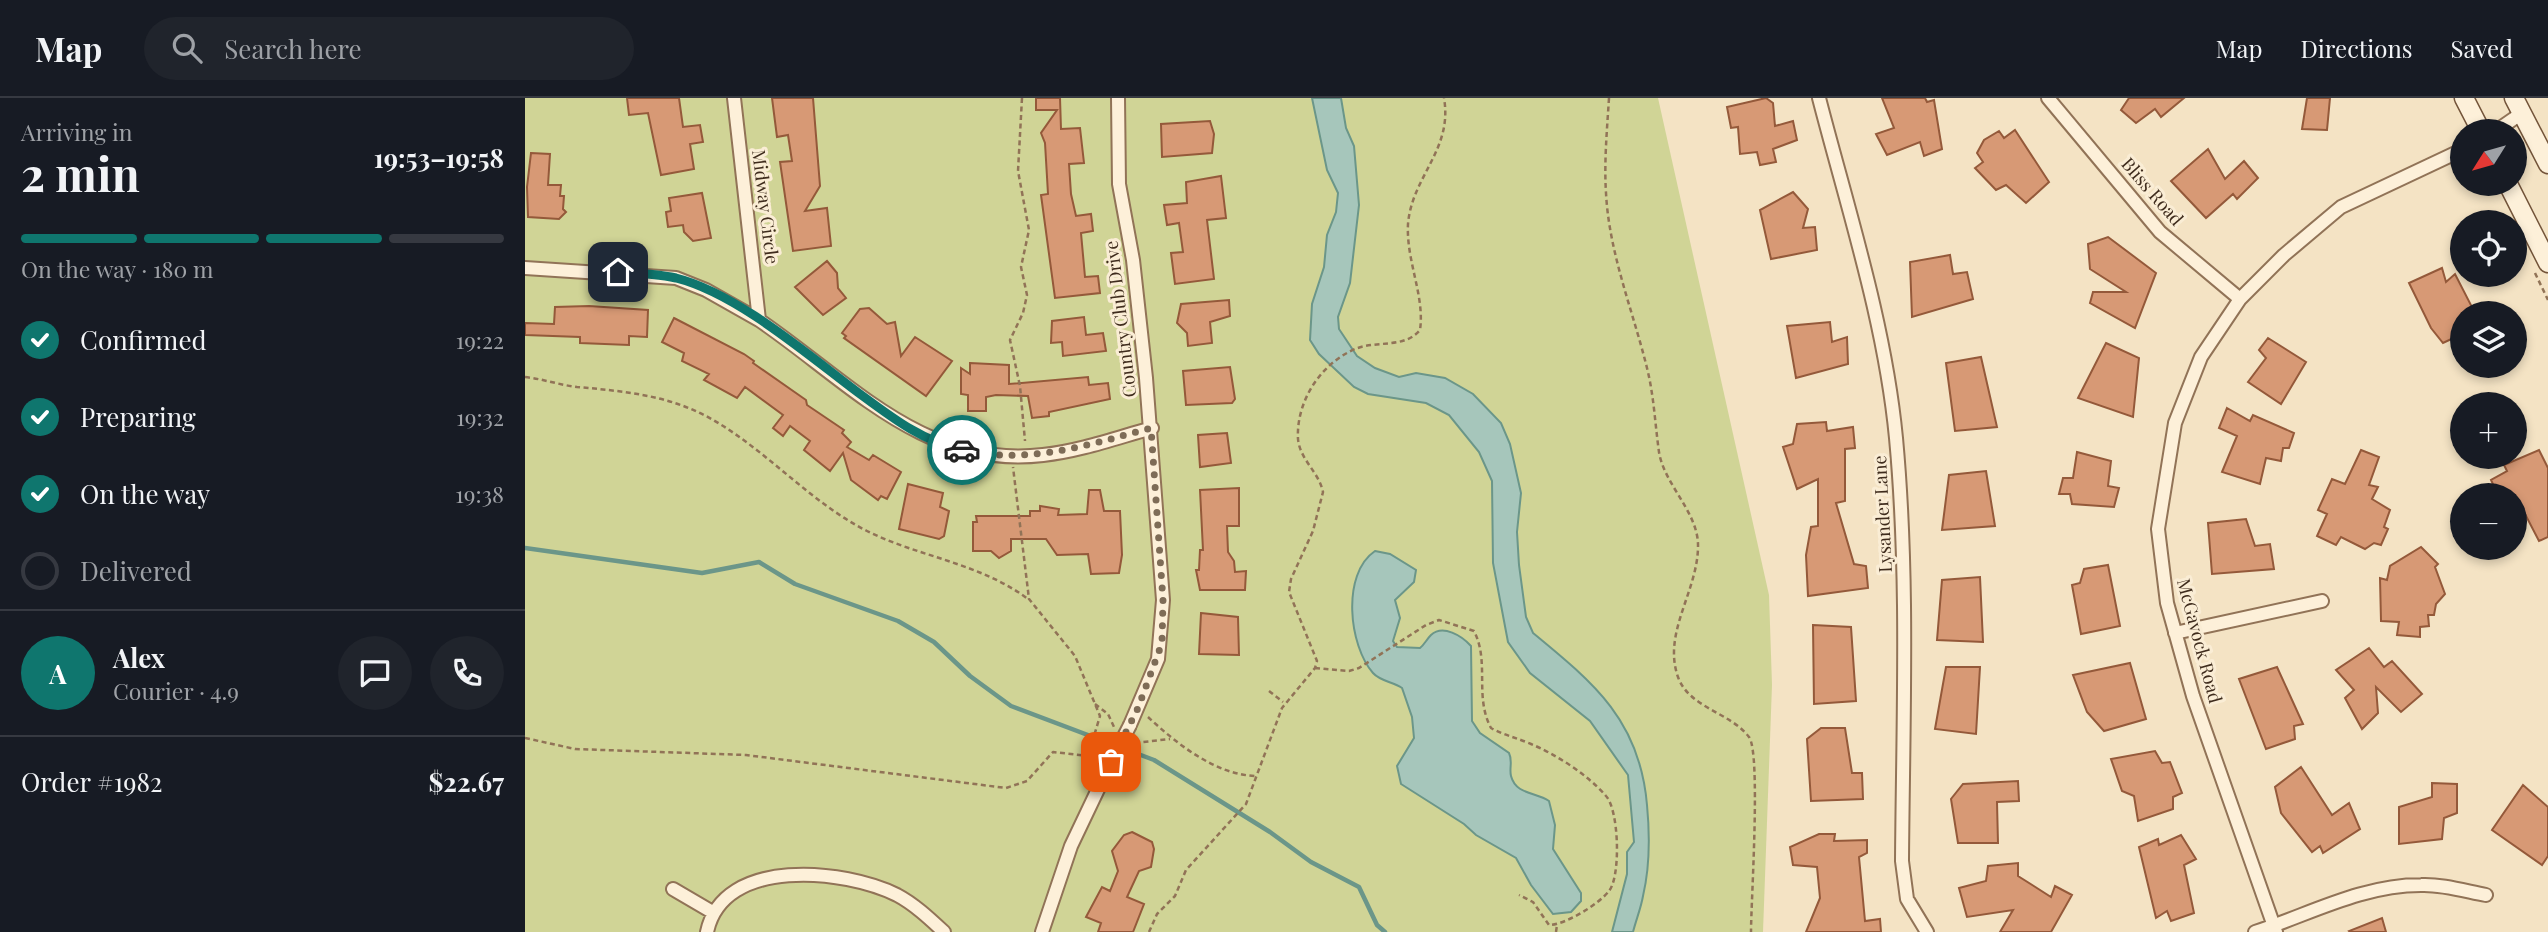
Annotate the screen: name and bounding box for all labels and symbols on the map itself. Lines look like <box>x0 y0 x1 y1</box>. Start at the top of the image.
north arrow <box>2450 119 2527 196</box>
street label: Midway Circle <box>747 148 785 266</box>
street label: Bliss Road <box>2116 152 2189 231</box>
street label: Country Club Drive <box>1098 239 1142 399</box>
pin <box>588 242 648 302</box>
courier <box>927 415 997 485</box>
street label: Lysander Lane <box>1867 455 1897 573</box>
street label: McGavock Road <box>2172 576 2228 706</box>
pin <box>1081 732 1141 792</box>

